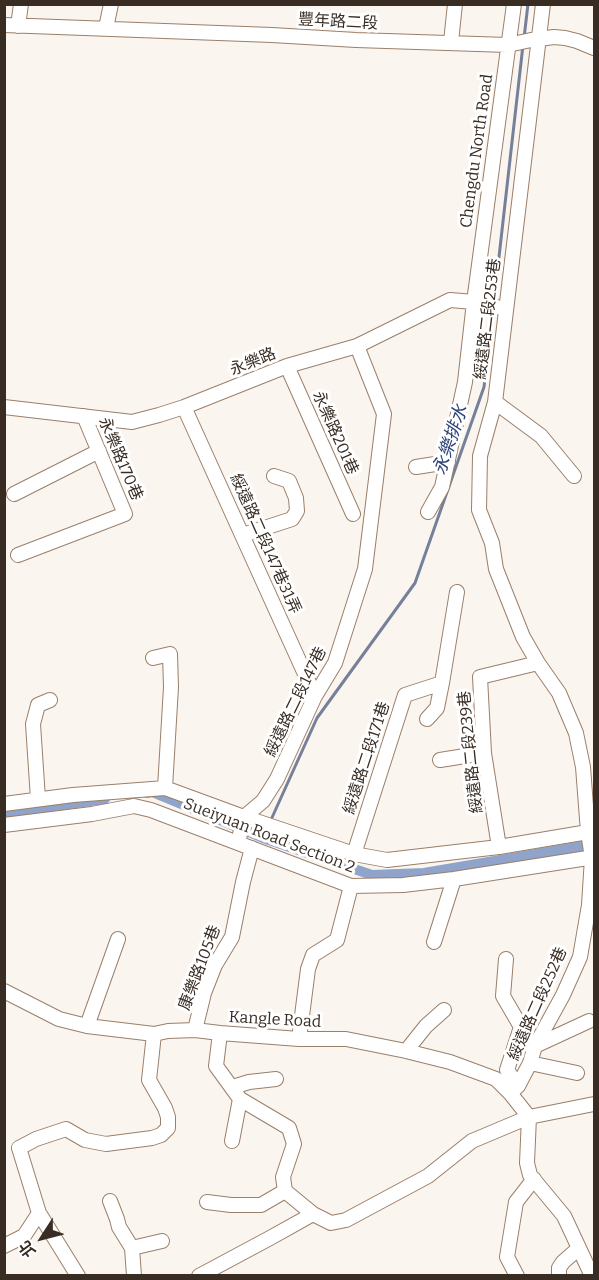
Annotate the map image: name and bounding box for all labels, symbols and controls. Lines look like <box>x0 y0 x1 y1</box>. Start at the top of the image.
street label: 豐年路二段 <box>298 10 378 34</box>
street label: Chengdu North Road <box>457 73 497 229</box>
street label: 綏遠路二段253巷 <box>471 257 505 381</box>
street label: 永樂路 <box>227 344 279 380</box>
street label: 永樂路201巷 <box>308 388 362 478</box>
water label: 永樂排水 <box>429 402 473 478</box>
street label: 永樂路170巷 <box>94 415 146 503</box>
street label: 綏遠路二段147巷31弄 <box>225 471 305 617</box>
street label: 綏遠路二段147巷 <box>261 644 331 760</box>
street label: 綏遠路二段239巷 <box>455 690 487 814</box>
street label: 綏遠路二段171巷 <box>340 699 394 817</box>
street label: Sueiyuan Road Section 2 <box>181 794 357 878</box>
street label: 康樂路105巷 <box>175 923 225 1013</box>
street label: 綏遠路二段252巷 <box>504 945 572 1063</box>
street label: Kangle Road <box>228 1008 322 1032</box>
north arrow <box>12 1208 72 1268</box>
text: 北 <box>15 1237 39 1261</box>

